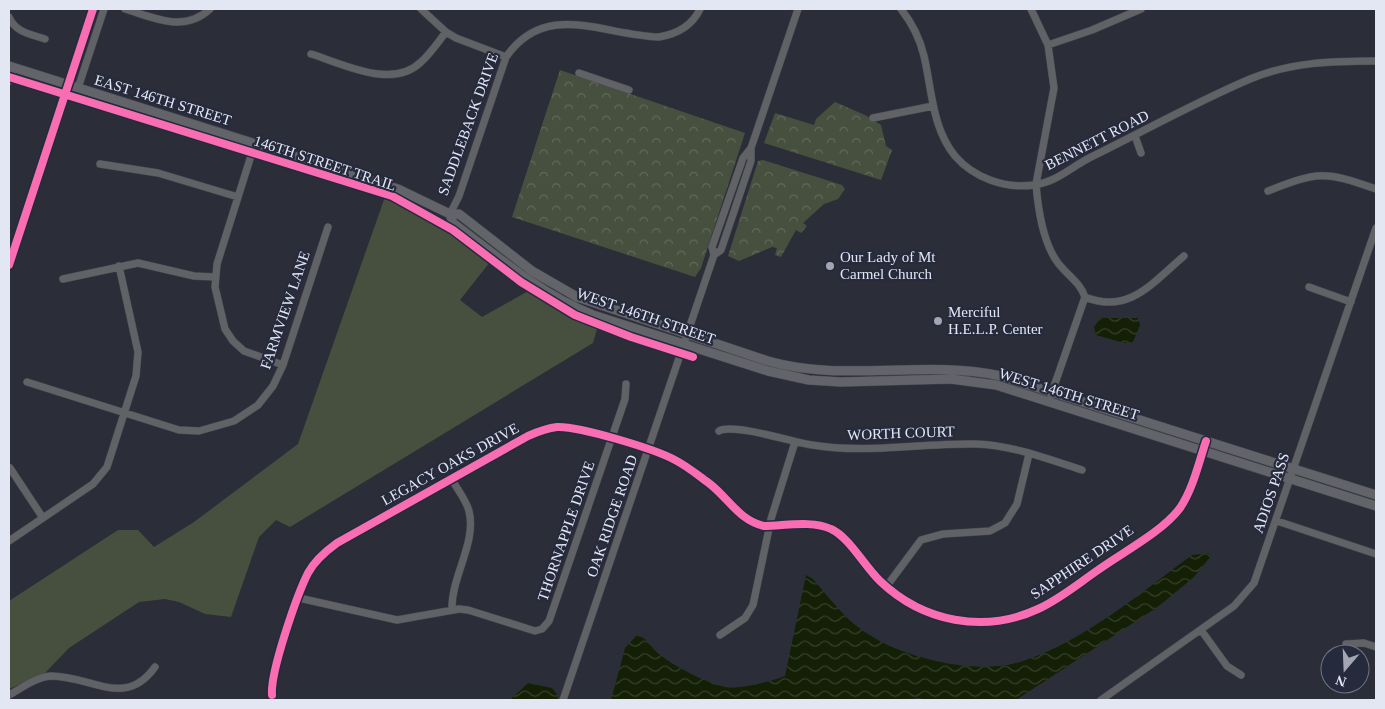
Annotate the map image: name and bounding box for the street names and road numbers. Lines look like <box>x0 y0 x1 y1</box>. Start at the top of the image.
street label: SADDLEBACK DRIVE <box>435 51 501 197</box>
street label: EAST 146TH STREET <box>93 72 233 128</box>
street label: BENNETT ROAD <box>1042 107 1152 173</box>
street label: 146TH STREET TRAIL <box>252 132 398 194</box>
street label: FARMVIEW LANE <box>257 249 313 371</box>
street label: WEST 146TH STREET <box>575 285 717 347</box>
street label: WEST 146TH STREET <box>997 365 1141 423</box>
street label: LEGACY OAKS DRIVE <box>379 420 521 508</box>
street label: WORTH COURT <box>847 423 955 443</box>
street label: ADIOS PASS <box>1250 451 1292 535</box>
street label: OAK RIDGE ROAD <box>584 453 641 579</box>
street label: THORNAPPLE DRIVE <box>534 459 598 603</box>
street label: SAPPHIRE DRIVE <box>1028 522 1136 602</box>

